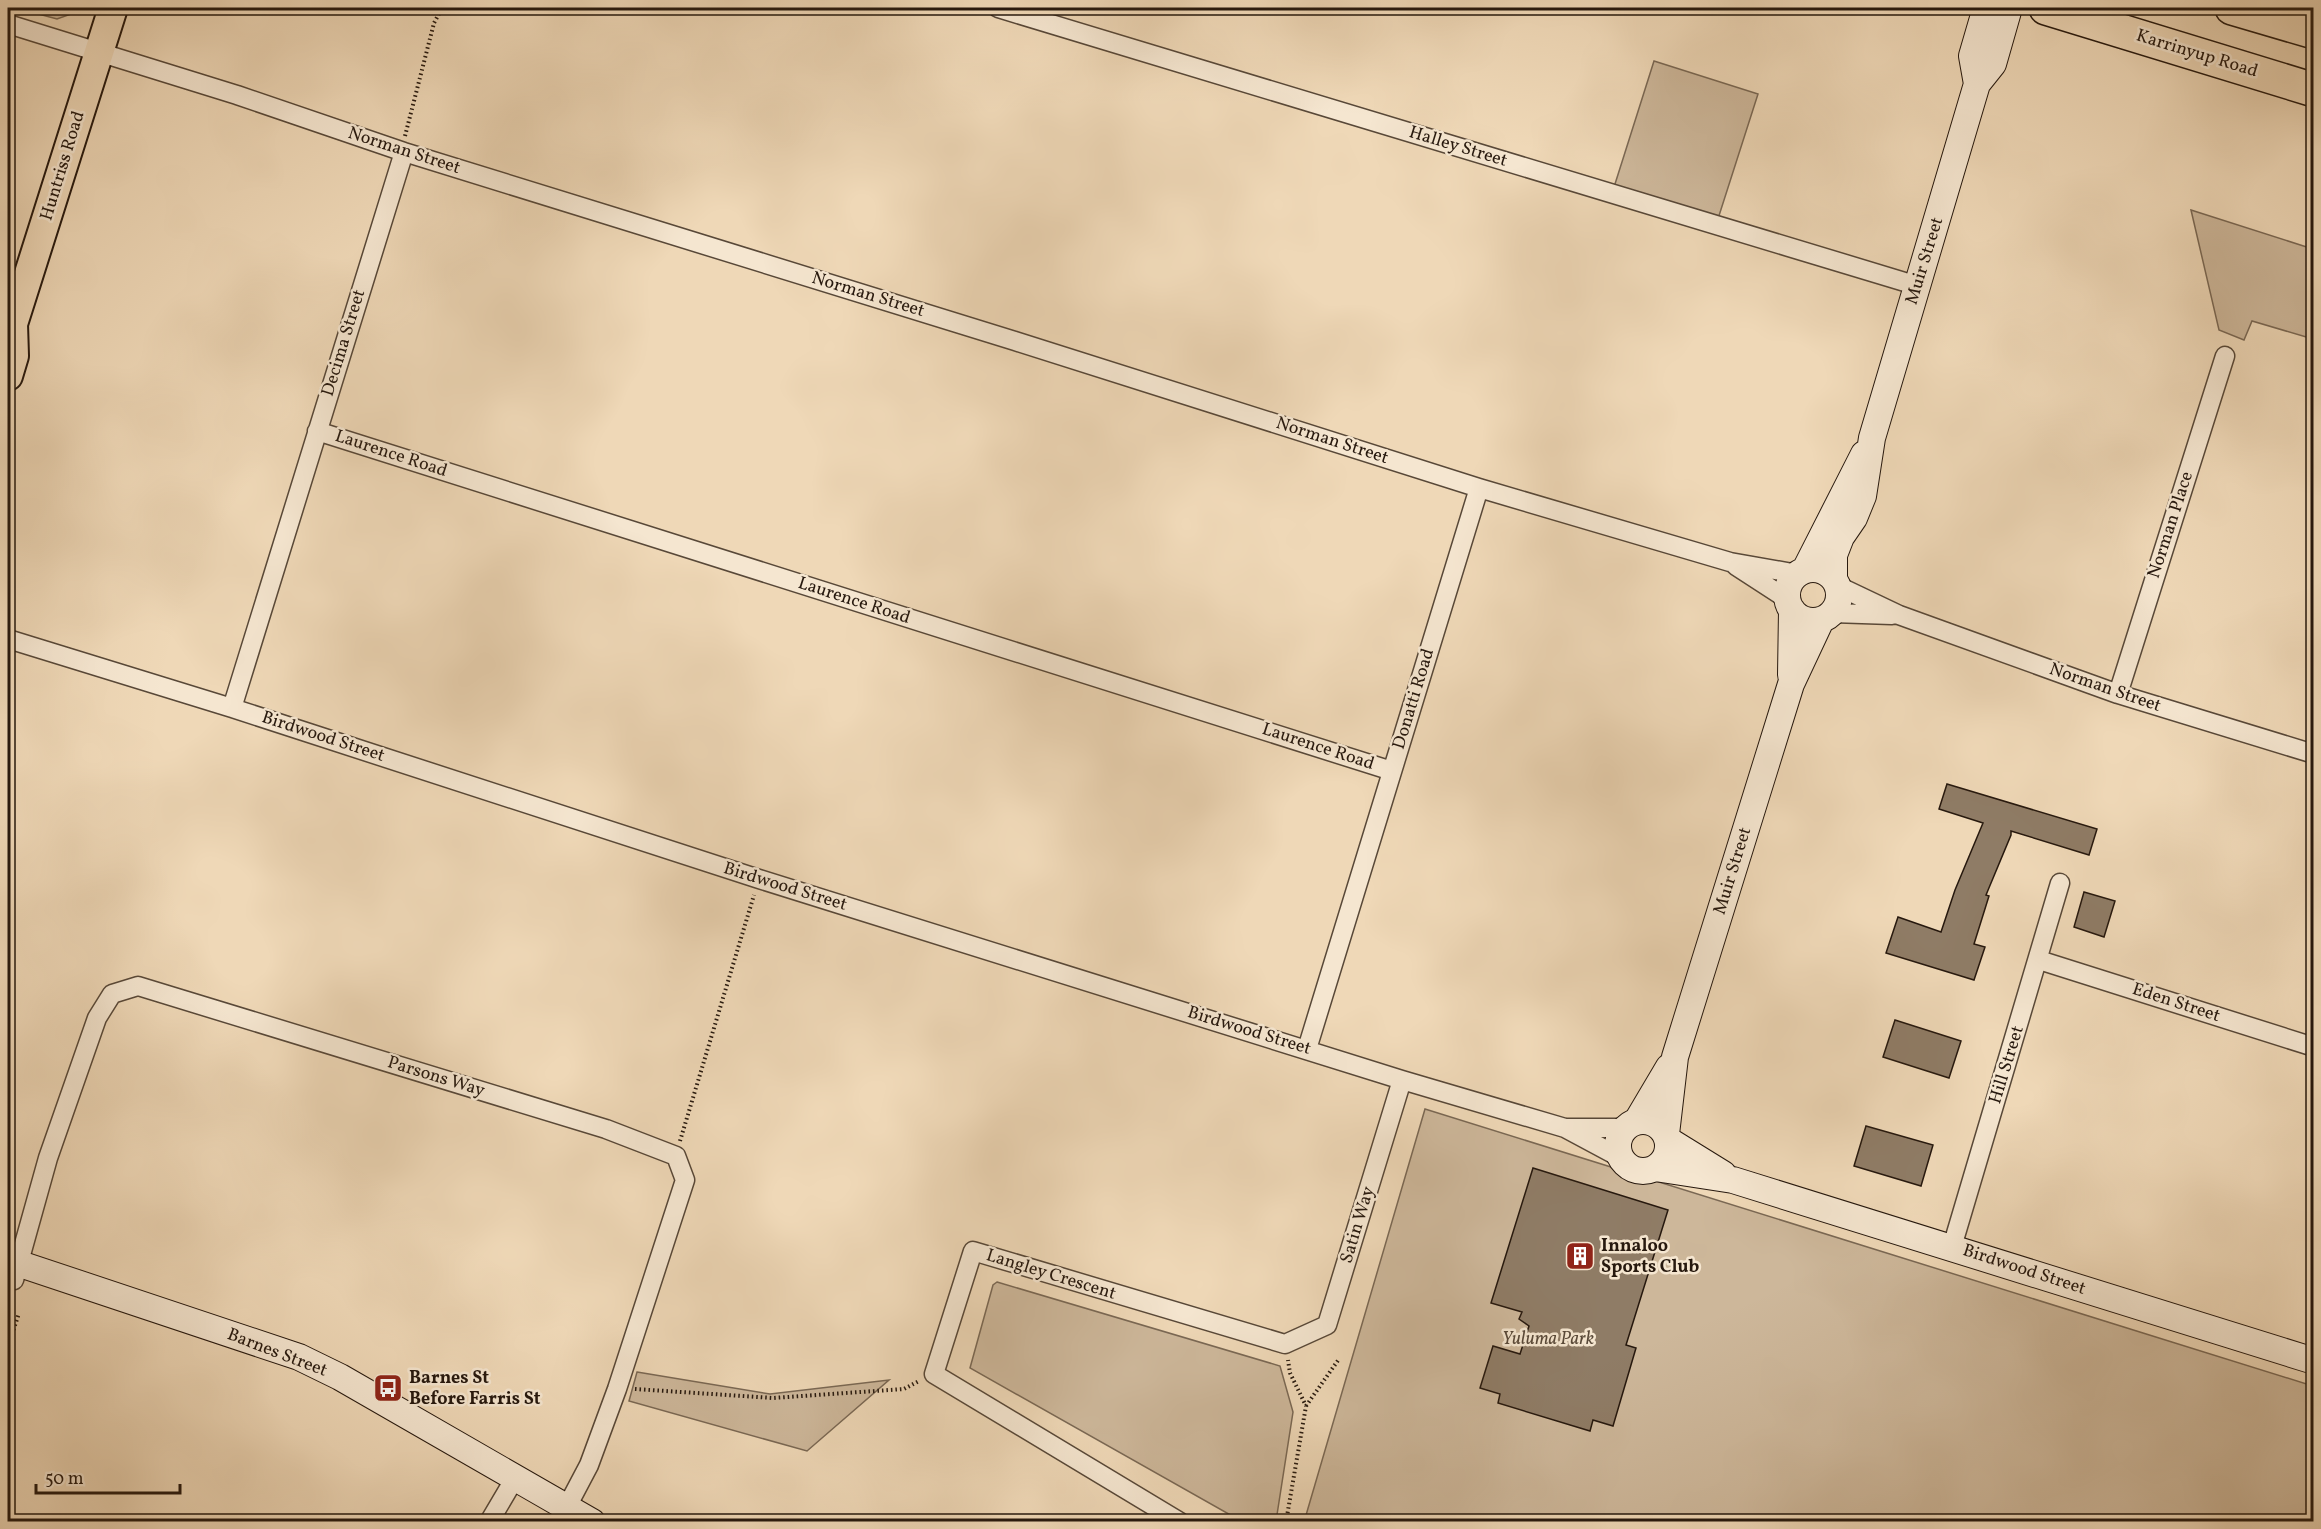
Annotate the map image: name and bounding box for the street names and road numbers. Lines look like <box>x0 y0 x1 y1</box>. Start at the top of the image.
street label: Karrinyup Road <box>2133 24 2261 84</box>
street label: Huntriss Road <box>34 108 92 224</box>
street label: Halley Street <box>1406 120 1510 174</box>
street label: Norman Street <box>345 121 463 181</box>
street label: Muir Street <box>1900 214 1950 308</box>
street label: Norman Street <box>808 266 928 324</box>
street label: Decima Street <box>316 286 372 400</box>
street label: Norman Street <box>1273 411 1391 471</box>
street label: Laurence Road <box>332 424 450 484</box>
street label: Norman Place <box>2142 468 2200 582</box>
street label: Laurence Road <box>795 571 913 631</box>
street label: Donatti Road <box>1387 645 1441 753</box>
street label: Norman Street <box>2046 657 2164 719</box>
street label: Birdwood Street <box>258 705 388 769</box>
street label: Laurence Road <box>1259 717 1377 777</box>
street label: Muir Street <box>1708 824 1758 918</box>
street label: Birdwood Street <box>720 856 850 918</box>
street label: Eden Street <box>2129 977 2223 1029</box>
street label: Birdwood Street <box>1184 1000 1314 1062</box>
street label: Hill Street <box>1983 1023 2031 1107</box>
street label: Parsons Way <box>384 1050 488 1104</box>
street label: Satin Way <box>1334 1183 1382 1266</box>
street label: Birdwood Street <box>1959 1238 2089 1302</box>
street label: Langley Crescent <box>983 1243 1119 1307</box>
street label: Barnes Street <box>223 1322 331 1384</box>

